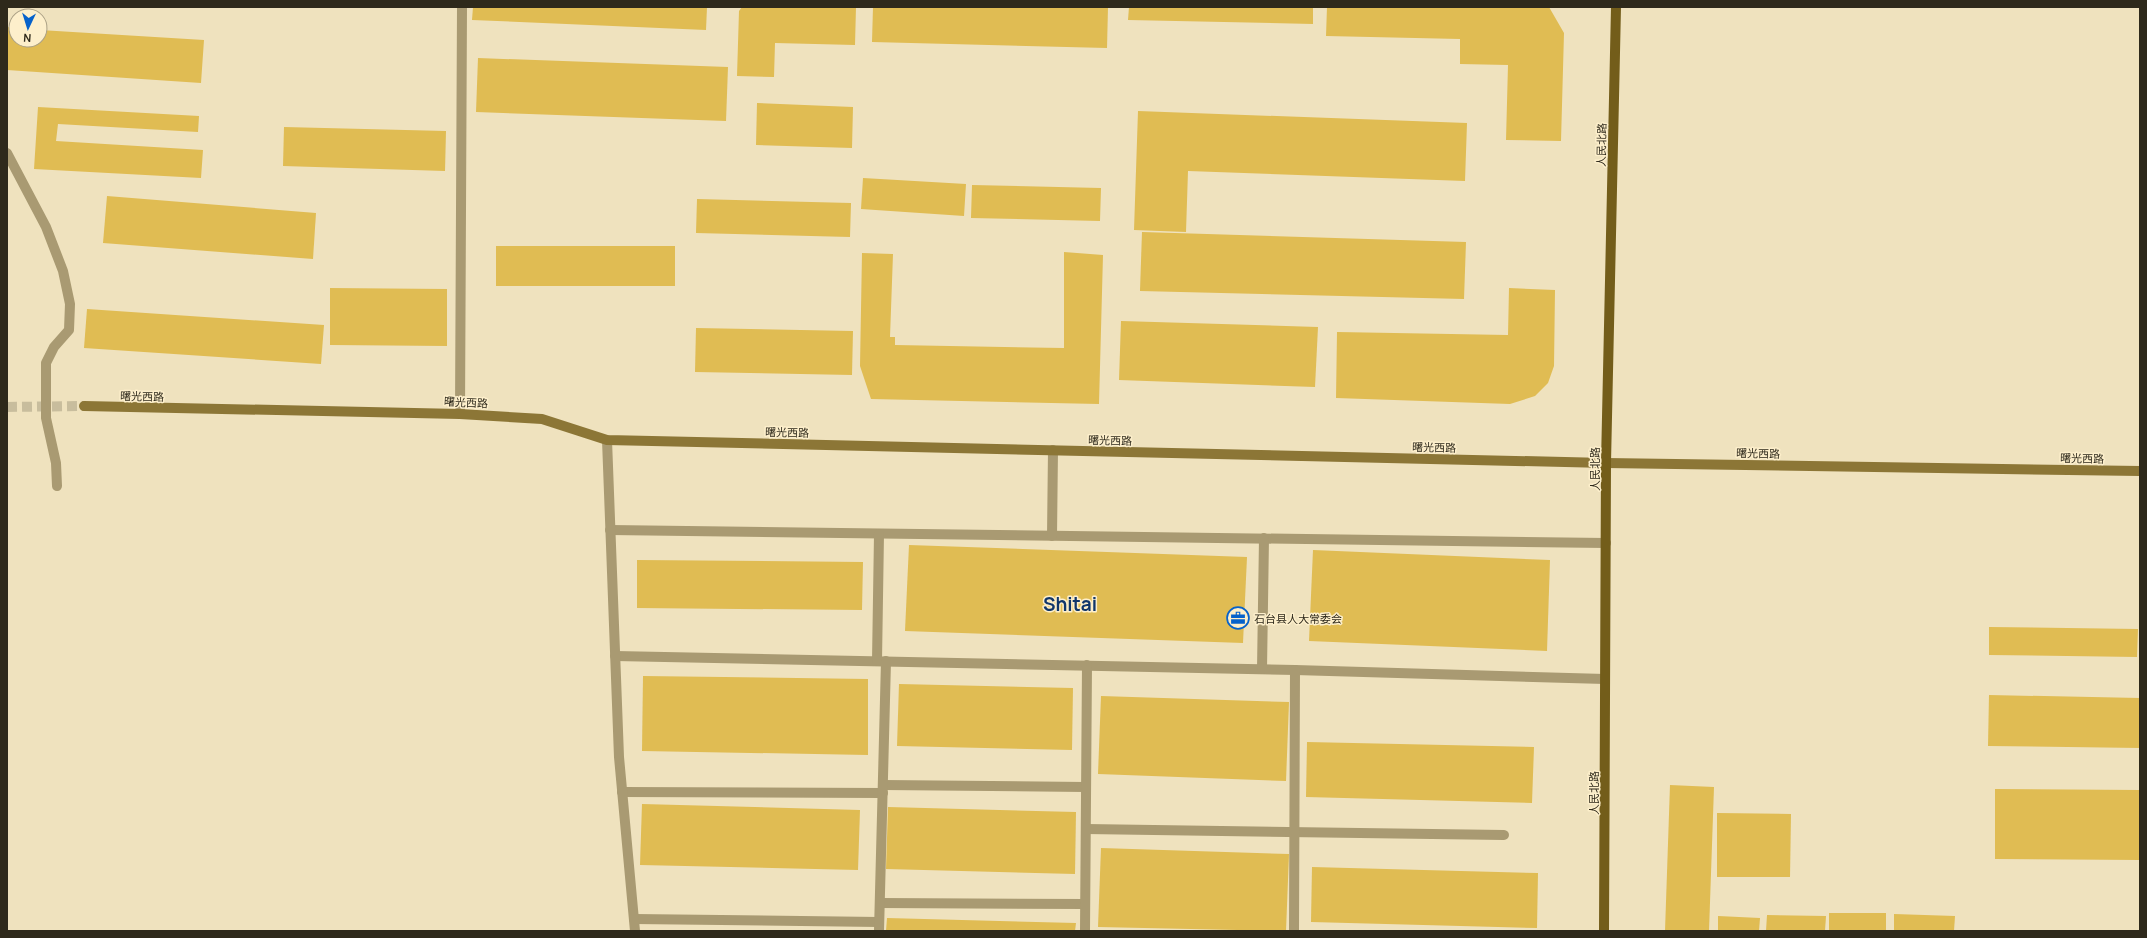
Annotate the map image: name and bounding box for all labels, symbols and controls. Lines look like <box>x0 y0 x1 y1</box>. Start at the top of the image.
north arrow <box>8 8 48 48</box>
text: N <box>23 31 32 46</box>
street label: 人民北路 <box>1593 123 1609 167</box>
street label: 曙光西路 <box>120 388 164 404</box>
street label: 曙光西路 <box>444 393 488 411</box>
street label: 曙光西路 <box>765 424 809 440</box>
street label: 曙光西路 <box>1088 432 1132 448</box>
street label: 曙光西路 <box>1412 439 1456 455</box>
street label: 曙光西路 <box>1736 445 1780 461</box>
street label: 人民北路 <box>1587 447 1602 491</box>
street label: 曙光西路 <box>2060 450 2104 466</box>
district label: Shitai <box>1043 591 1097 617</box>
office icon: 石台县人大常委会 <box>1225 605 1251 631</box>
place label: 石台县人大常委会 <box>1254 611 1342 626</box>
street label: 人民北路 <box>1586 771 1601 815</box>

